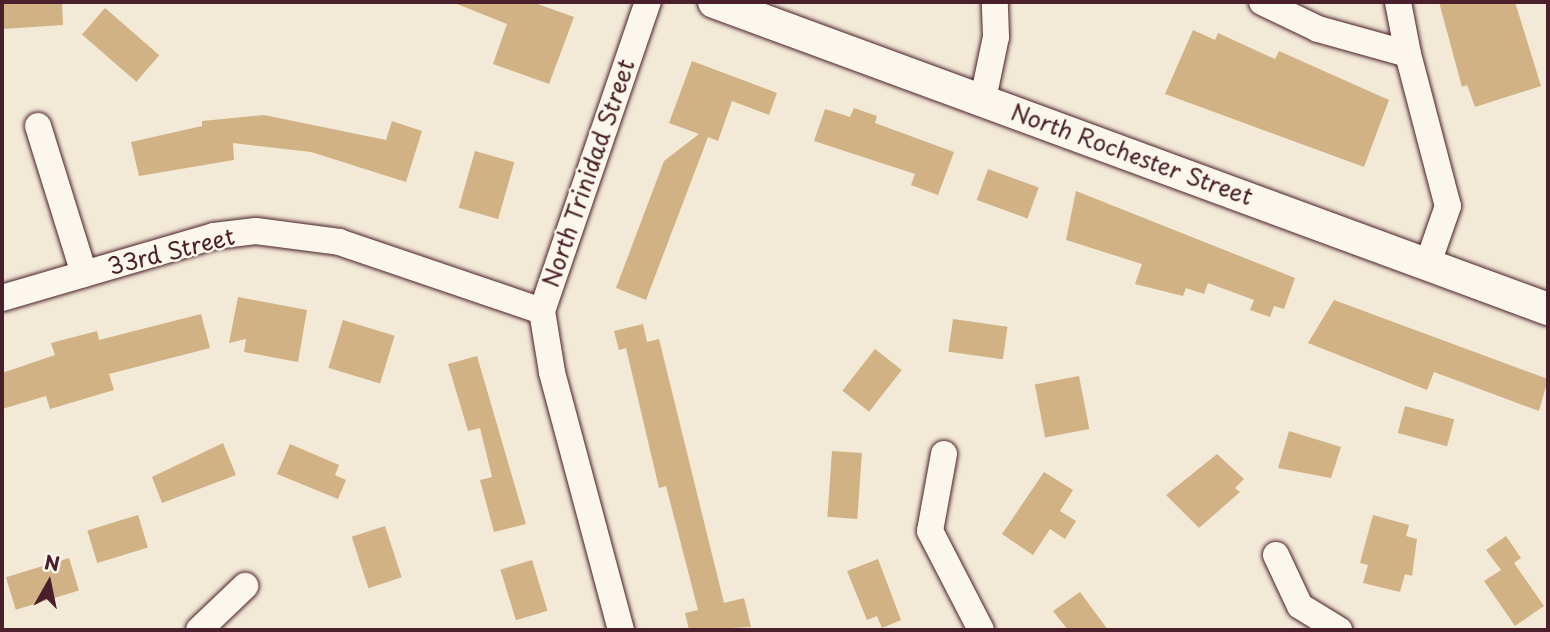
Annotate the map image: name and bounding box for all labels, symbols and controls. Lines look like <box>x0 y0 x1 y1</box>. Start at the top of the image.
street label: North Trinidad Street <box>536 55 640 291</box>
street label: North Rochester Street <box>1007 97 1257 211</box>
street label: 33rd Street <box>104 222 238 280</box>
text: N <box>43 547 62 577</box>
north arrow <box>14 548 84 618</box>

